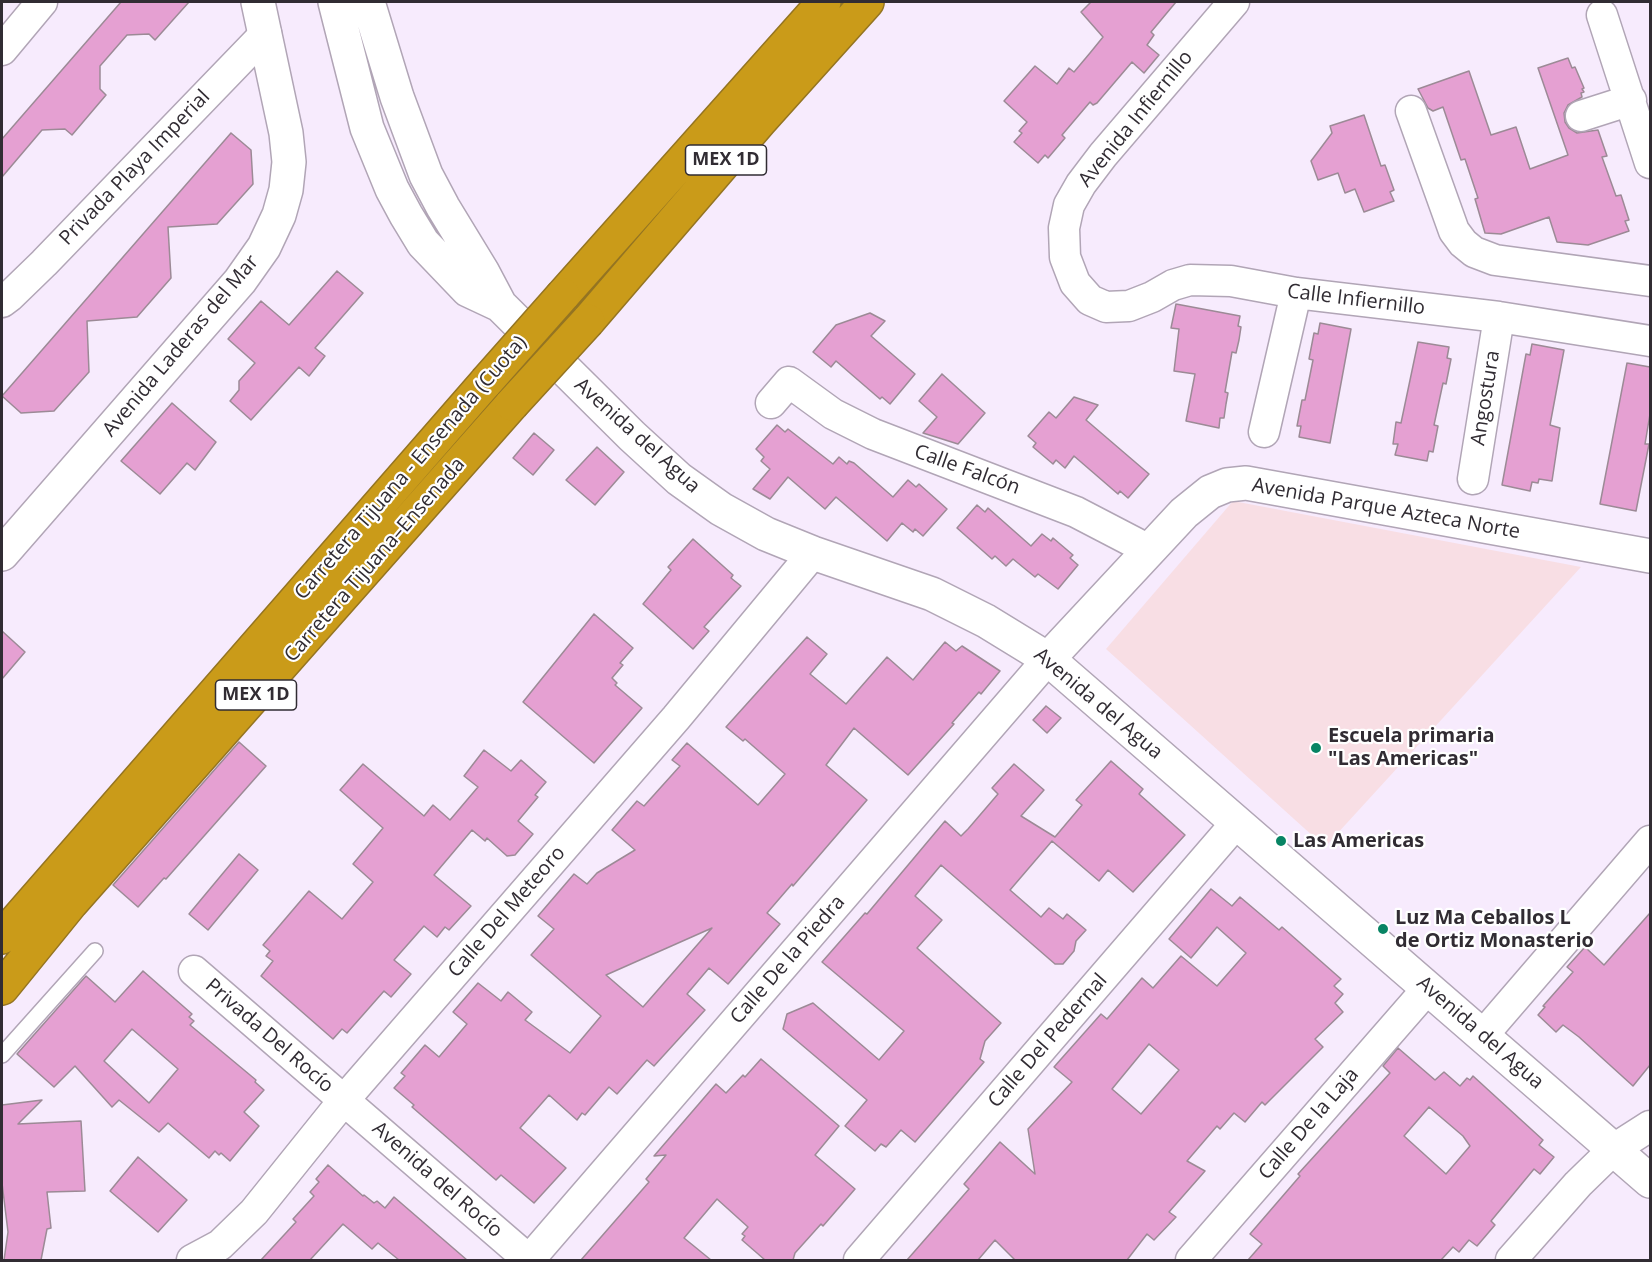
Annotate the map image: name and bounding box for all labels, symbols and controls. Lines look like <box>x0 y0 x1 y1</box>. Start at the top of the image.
street label: Avenida Infiernillo <box>1074 46 1198 192</box>
street label: Privada Playa Imperial <box>55 85 215 251</box>
road number: MEX 1D <box>686 145 766 175</box>
street label: Avenida Laderas del Mar <box>98 250 264 442</box>
street label: Calle Infiernillo <box>1286 280 1426 320</box>
street label: Carretera Tijuana - Ensenada (Cuota) <box>290 331 532 605</box>
street label: Angostura <box>1467 349 1505 447</box>
street label: Avenida del Agua <box>569 373 705 499</box>
street label: Calle Falcón <box>911 440 1023 500</box>
street label: Carretera Tijuana–Ensenada <box>280 453 470 667</box>
street label: Avenida Parque Azteca Norte <box>1250 474 1522 544</box>
street label: Avenida del Agua <box>1029 643 1167 765</box>
road number: MEX 1D <box>216 680 296 710</box>
place label: Escuela primaria "Las Americas" <box>1328 724 1495 771</box>
marker: Escuela primaria "Las Americas" <box>1309 741 1323 755</box>
place label: Las Americas <box>1293 829 1424 853</box>
marker: Las Americas <box>1274 834 1288 848</box>
street label: Calle Del Meteoro <box>443 841 571 983</box>
street label: Calle De la Piedra <box>726 891 850 1029</box>
place label: Luz Ma Ceballos L de Ortiz Monasterio <box>1395 906 1594 953</box>
marker: Luz Ma Ceballos L de Ortiz Monasterio <box>1376 922 1390 936</box>
street label: Calle Del Pedernal <box>983 969 1113 1113</box>
street label: Avenida del Agua <box>1412 971 1548 1095</box>
street label: Privada Del Rocío <box>200 974 338 1098</box>
street label: Calle De la Laja <box>1254 1063 1364 1185</box>
street label: Avenida del Rocío <box>367 1117 507 1243</box>

